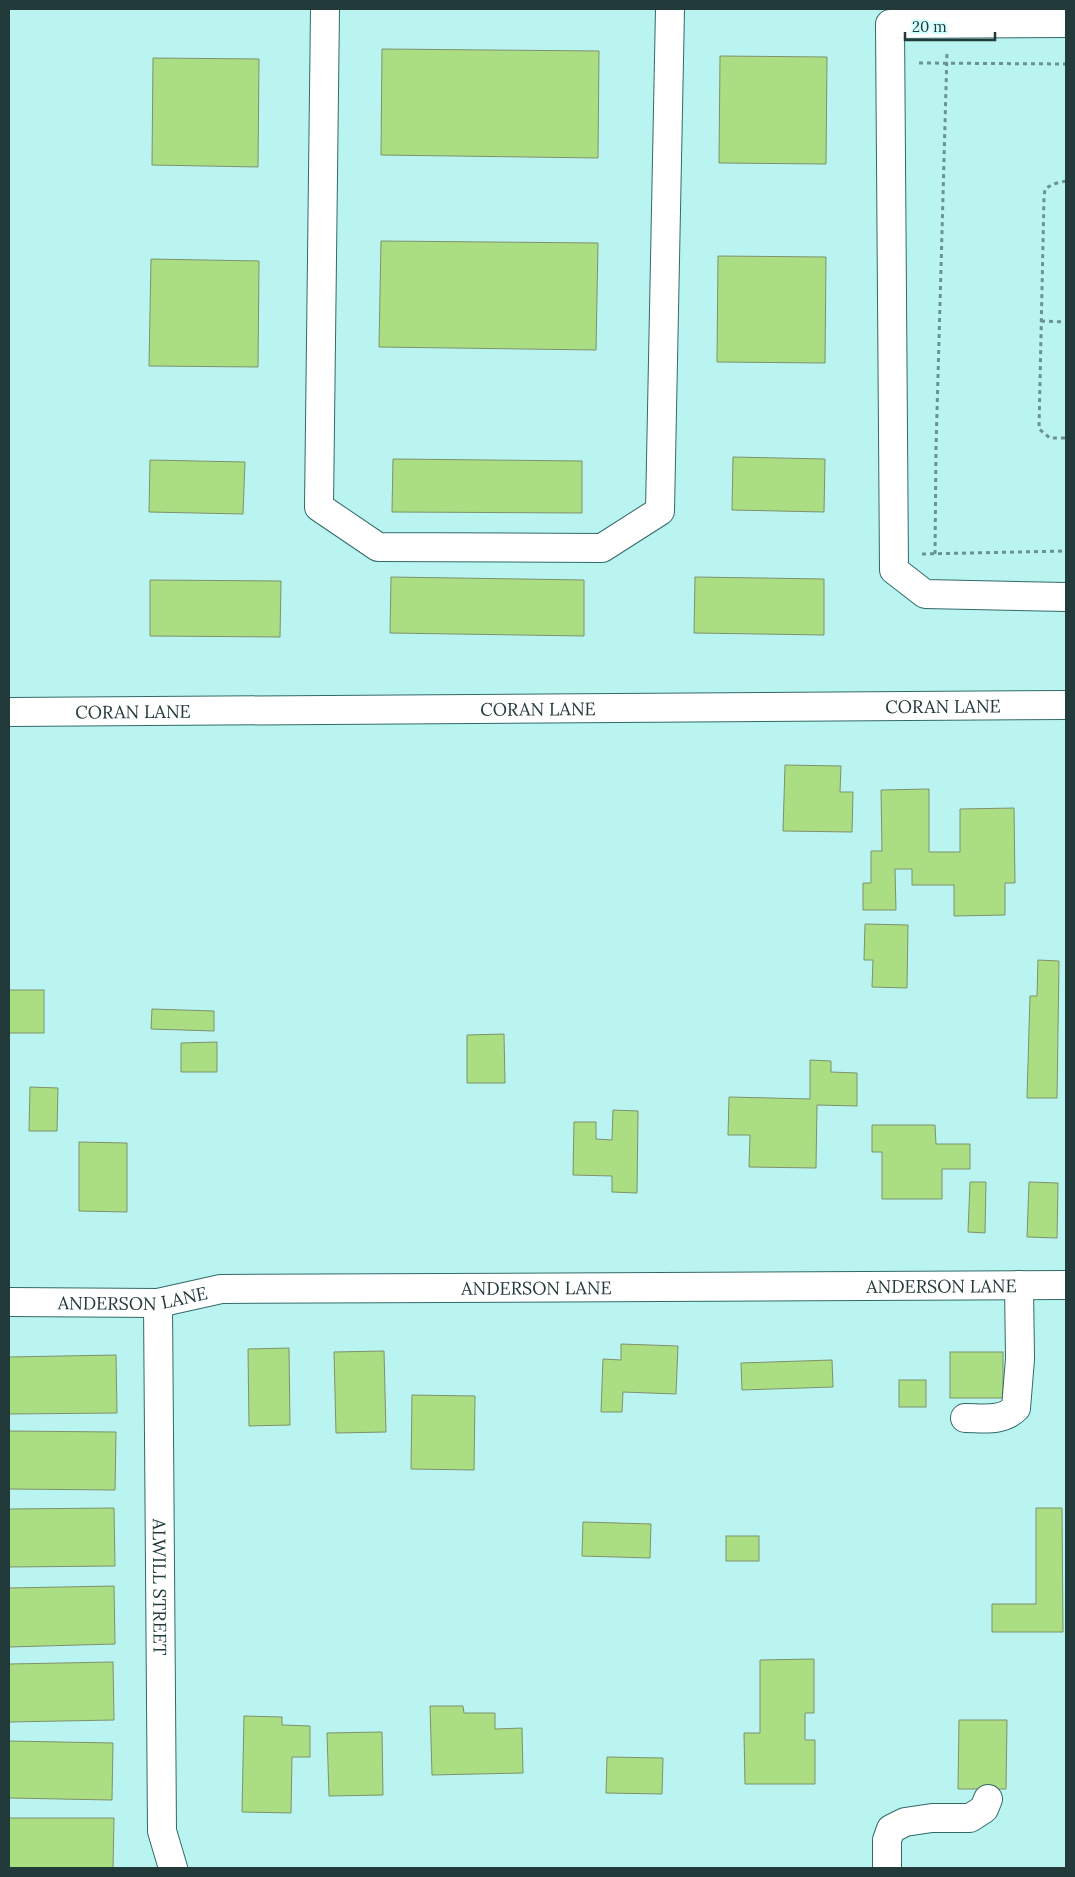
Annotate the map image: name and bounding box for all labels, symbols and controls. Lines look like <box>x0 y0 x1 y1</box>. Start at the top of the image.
scale bar <box>905 10 995 42</box>
text: 20 m <box>912 17 947 36</box>
street label: CORAN LANE <box>885 694 1001 718</box>
street label: CORAN LANE <box>480 697 596 720</box>
street label: CORAN LANE <box>75 699 191 723</box>
street label: ANDERSON LANE <box>865 1274 1017 1297</box>
street label: ANDERSON LANE <box>460 1276 612 1299</box>
street label: ANDERSON LANE <box>57 1281 210 1315</box>
street label: ALWILL STREET <box>148 1517 172 1656</box>

